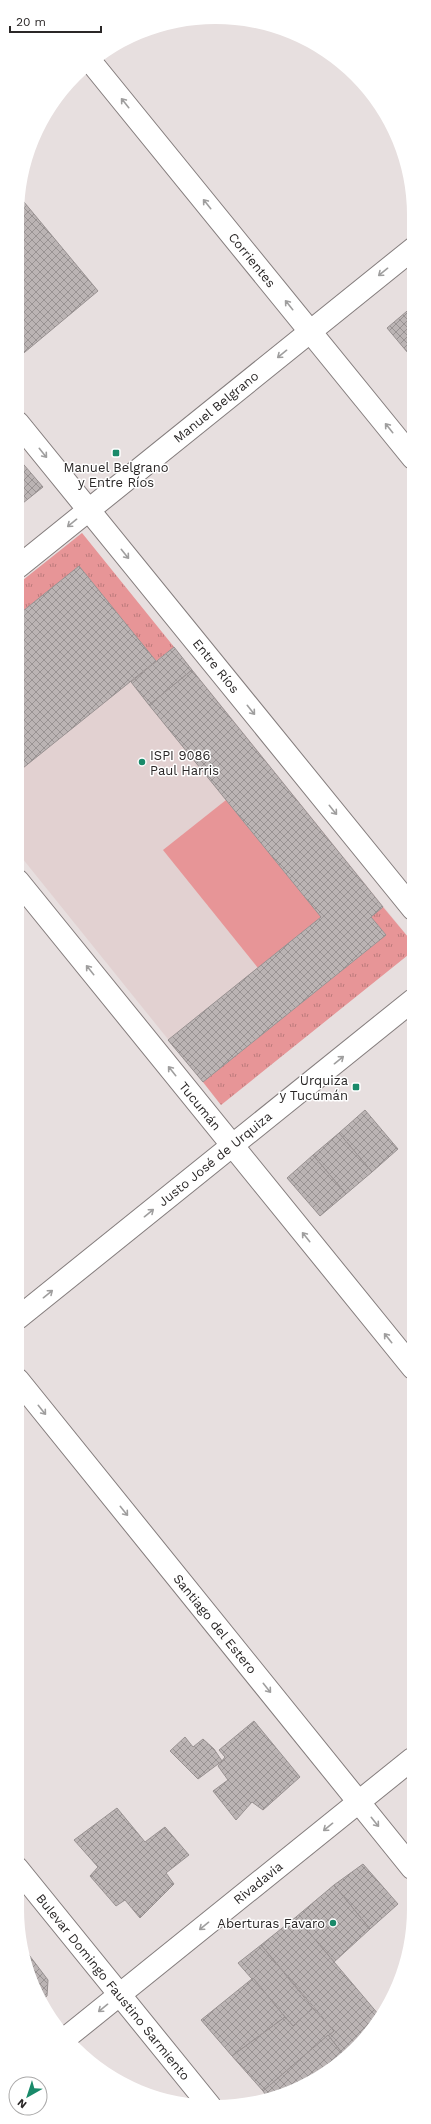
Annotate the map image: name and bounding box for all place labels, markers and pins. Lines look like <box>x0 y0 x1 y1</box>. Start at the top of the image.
marker: Manuel Belgrano y Entre Ríos <box>111 448 121 458</box>
place label: Manuel Belgrano y Entre Ríos <box>63 460 169 490</box>
place label: ISPI 9086 Paul Harris <box>150 748 219 778</box>
marker: ISPI 9086 Paul Harris <box>137 757 147 767</box>
place label: Urquiza y Tucumán <box>279 1073 349 1103</box>
marker: Urquiza y Tucumán <box>351 1082 361 1092</box>
place label: Aberturas Favaro <box>217 1916 325 1931</box>
marker: Aberturas Favaro <box>328 1918 338 1928</box>

